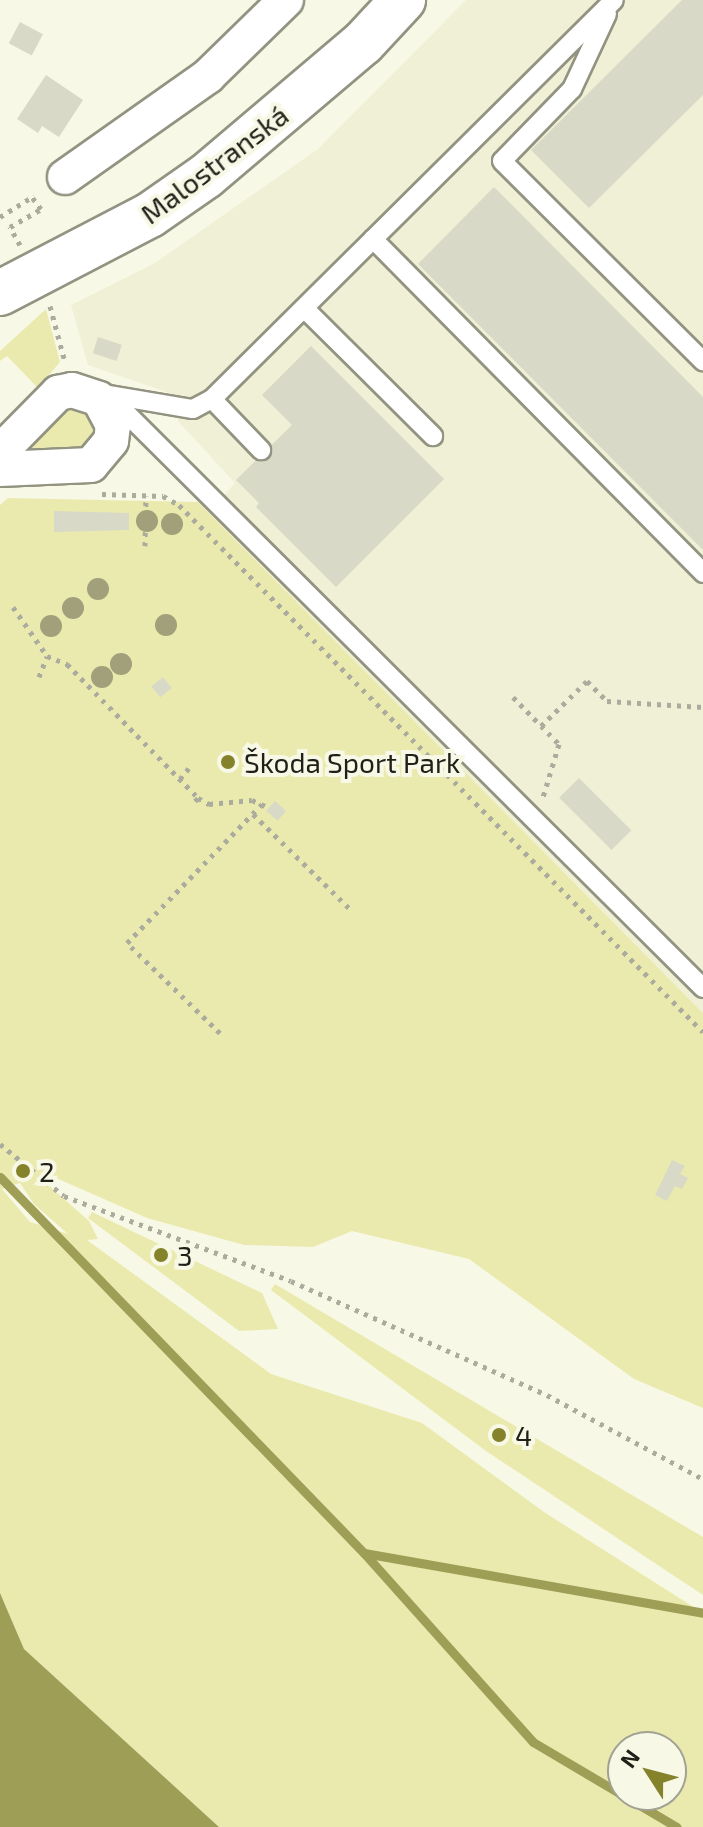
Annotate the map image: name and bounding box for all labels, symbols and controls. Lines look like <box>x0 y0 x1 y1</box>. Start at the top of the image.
street label: Malostranská <box>134 98 294 230</box>
place label: Škoda Sport Park <box>244 745 460 779</box>
marker: Škoda Sport Park <box>219 753 237 771</box>
place label: 2 <box>39 1154 55 1188</box>
marker: 2 <box>14 1162 32 1180</box>
place label: 3 <box>177 1238 193 1272</box>
marker: 3 <box>152 1246 170 1264</box>
place label: 4 <box>515 1418 532 1452</box>
marker: 4 <box>490 1426 508 1444</box>
north arrow <box>607 1731 687 1811</box>
text: N <box>614 1744 644 1772</box>

